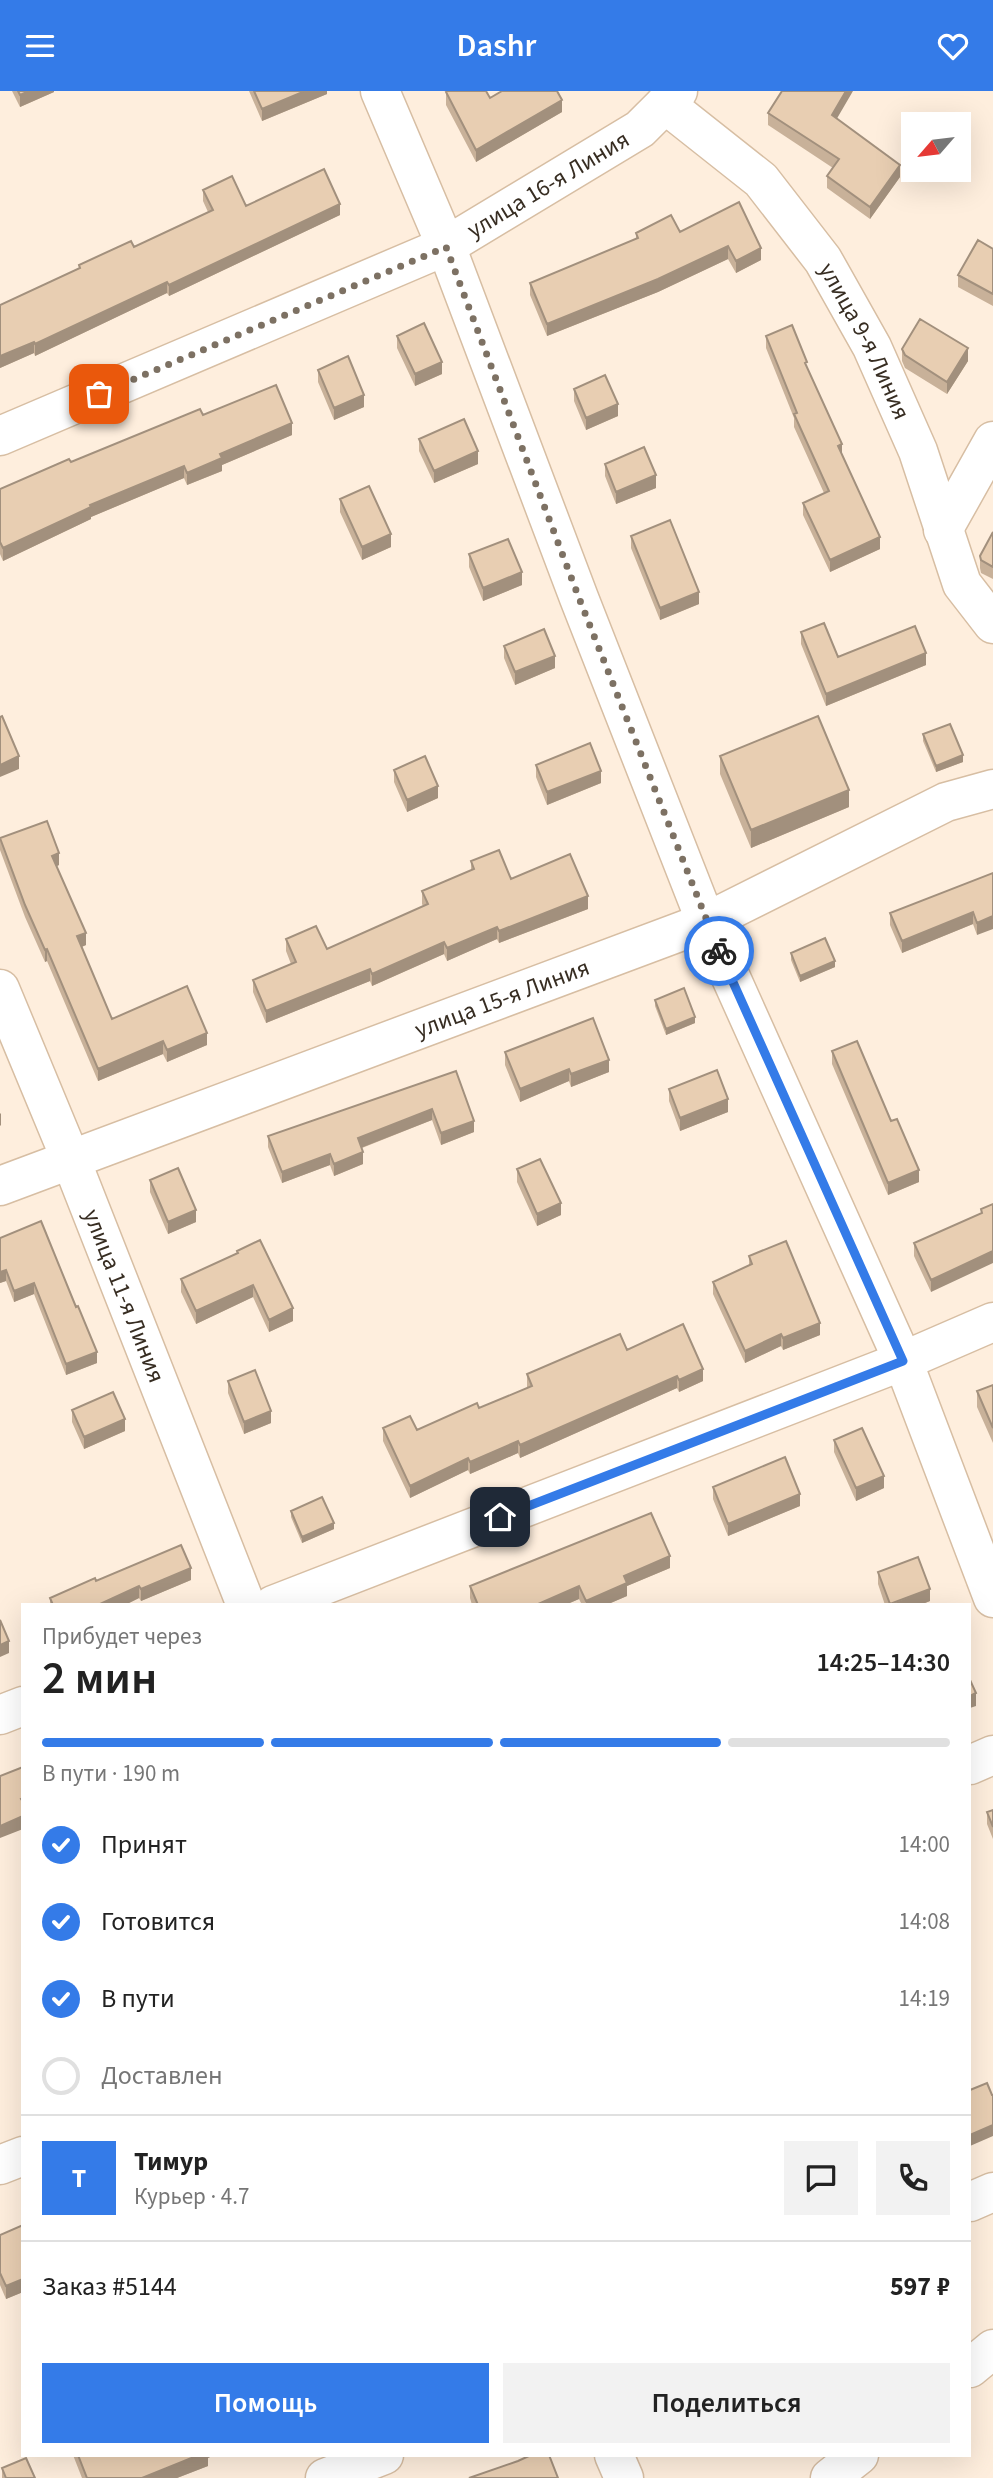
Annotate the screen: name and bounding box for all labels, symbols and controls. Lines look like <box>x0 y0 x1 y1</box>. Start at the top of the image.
text: Dashr <box>456 23 537 69</box>
icon: menu <box>21 27 59 65</box>
icon: heart <box>934 27 972 65</box>
north arrow <box>901 112 971 182</box>
map controls <box>901 112 971 182</box>
street label: улица 16-я Линия <box>460 122 636 247</box>
street label: улица 9-я Линия <box>810 256 919 425</box>
pin <box>69 364 129 424</box>
icon: bag <box>80 375 118 413</box>
courier <box>684 916 754 986</box>
icon: bike <box>700 932 738 970</box>
street label: улица 15-я Линия <box>410 950 595 1047</box>
street label: улица 11-я Линия <box>74 1204 174 1388</box>
pin <box>470 1487 530 1547</box>
icon: home <box>481 1498 519 1536</box>
text: Прибудет через <box>42 1620 202 1653</box>
text: 14:25–14:30 <box>817 1644 950 1681</box>
text: 2 мин <box>42 1646 157 1711</box>
text: В пути · 190 m <box>42 1757 180 1790</box>
icon: check <box>42 1826 80 1864</box>
text: Принят <box>101 1826 187 1863</box>
text: 14:00 <box>899 1828 950 1861</box>
icon: check <box>42 1903 80 1941</box>
text: Готовится <box>101 1903 215 1940</box>
text: 14:08 <box>899 1905 950 1938</box>
icon: check <box>42 1980 80 2018</box>
text: В пути <box>101 1980 175 2017</box>
text: 14:19 <box>899 1982 950 2015</box>
text: Доставлен <box>101 2057 223 2094</box>
button: chat <box>784 2141 858 2215</box>
button: phone <box>876 2141 950 2215</box>
text: Тимур <box>134 2143 208 2180</box>
text: Т <box>72 2160 86 2197</box>
text: Курьер · 4.7 <box>134 2180 249 2213</box>
text: Заказ #5144 <box>42 2268 177 2305</box>
text: 597 ₽ <box>890 2268 950 2305</box>
button: Помощь <box>42 2363 489 2443</box>
button: Поделиться <box>503 2363 950 2443</box>

